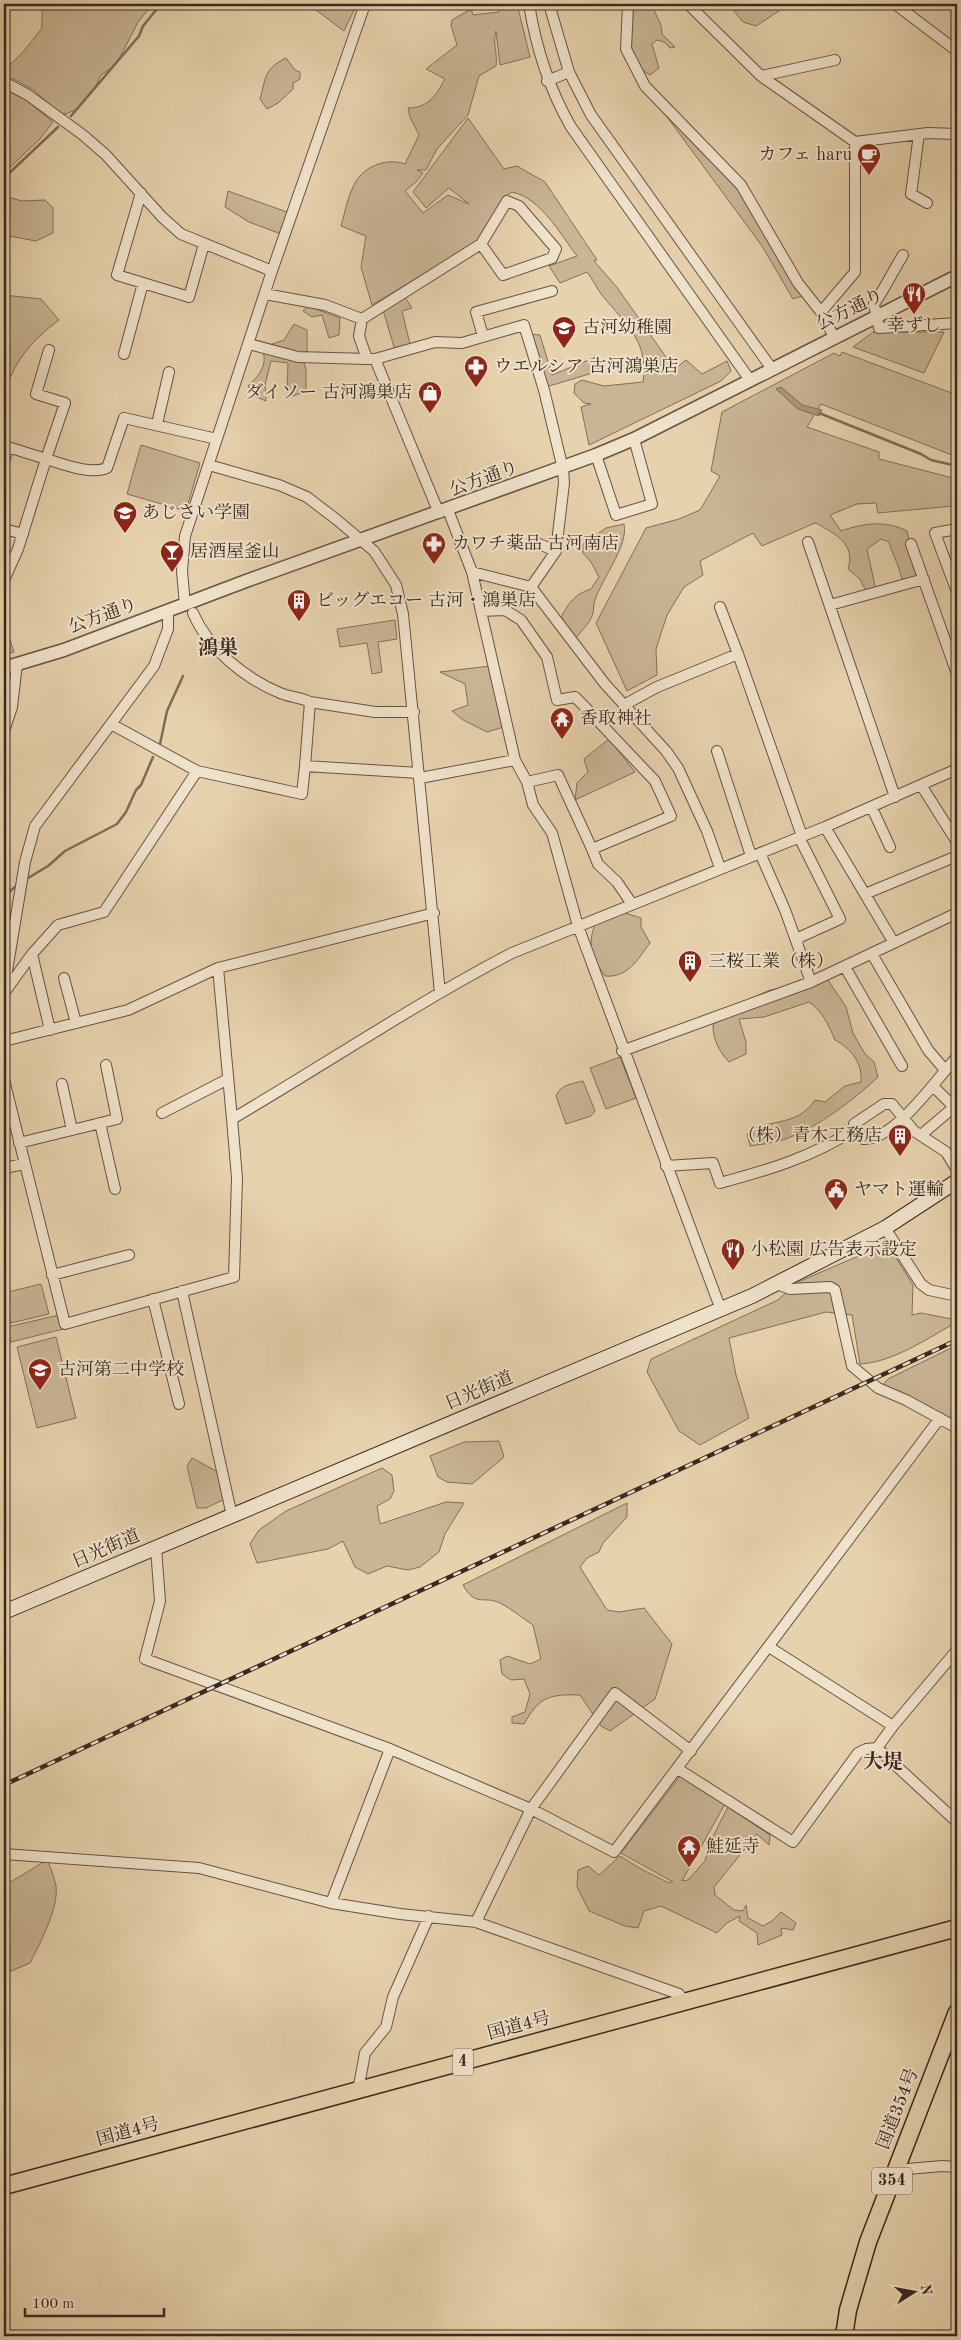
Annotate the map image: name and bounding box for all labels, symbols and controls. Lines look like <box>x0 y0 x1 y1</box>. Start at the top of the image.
cafe icon: カフェ haru <box>856 142 882 176</box>
place label: カフェ haru <box>758 146 852 164</box>
restaurant icon: 幸ずし <box>901 281 927 315</box>
street label: 公方通り <box>813 284 886 334</box>
school or university icon: 古河幼稚園 <box>551 315 577 349</box>
place label: 幸ずし <box>887 315 941 335</box>
place label: 古河幼稚園 <box>582 317 672 337</box>
pharmacy icon: ウエルシア 古河鴻巣店 <box>463 354 489 388</box>
place label: ウエルシア 古河鴻巣店 <box>494 356 679 376</box>
shop icon: ダイソー 古河鴻巣店 <box>417 380 443 414</box>
place label: ダイソー 古河鴻巣店 <box>245 382 412 402</box>
street label: 公方通り <box>446 456 521 500</box>
school or university icon: あじさい学園 <box>112 500 138 534</box>
place label: あじさい学園 <box>142 502 250 522</box>
pharmacy icon: カワチ薬品 古河南店 <box>421 531 447 565</box>
place label: カワチ薬品 古河南店 <box>452 533 619 553</box>
bar icon: 居酒屋釜山 <box>159 539 185 573</box>
place label: 居酒屋釜山 <box>190 541 280 561</box>
building icon: ビッグエコー 古河・鴻巣店 <box>286 588 312 622</box>
place label: ビッグエコー 古河・鴻巣店 <box>316 590 536 610</box>
street label: 公方通り <box>65 593 140 637</box>
district label: 鴻巣 <box>198 637 238 659</box>
temple icon: 香取神社 <box>549 706 575 740</box>
place label: 香取神社 <box>580 708 652 728</box>
building icon: 三桜工業（株） <box>677 949 703 983</box>
place label: 三桜工業（株） <box>708 951 834 971</box>
building icon: （株）青木工務店 <box>887 1123 913 1157</box>
place label: （株）青木工務店 <box>738 1125 882 1145</box>
public building icon: ヤマト運輸 <box>823 1177 849 1211</box>
place label: ヤマト運輸 <box>854 1179 944 1199</box>
restaurant icon: 小松園 広告表示設定 <box>720 1237 746 1271</box>
place label: 小松園 広告表示設定 <box>750 1239 917 1259</box>
school or university icon: 古河第二中学校 <box>27 1357 53 1391</box>
place label: 古河第二中学校 <box>58 1359 184 1379</box>
street label: 日光街道 <box>442 1367 516 1413</box>
street label: 日光街道 <box>69 1525 143 1571</box>
district label: 大堤 <box>863 1751 903 1773</box>
temple icon: 鮭延寺 <box>676 1834 702 1868</box>
place label: 鮭延寺 <box>706 1836 760 1856</box>
street label: 国道4号 <box>485 2007 552 2043</box>
road number: 4 <box>453 2048 473 2076</box>
street label: 国道354号 <box>872 2065 922 2152</box>
street label: 国道4号 <box>94 2113 161 2149</box>
road number: 354 <box>872 2168 912 2194</box>
north arrow <box>888 2268 938 2318</box>
text: N <box>918 2283 934 2297</box>
scale bar <box>25 2285 164 2317</box>
text: 100 m <box>32 2297 74 2312</box>

